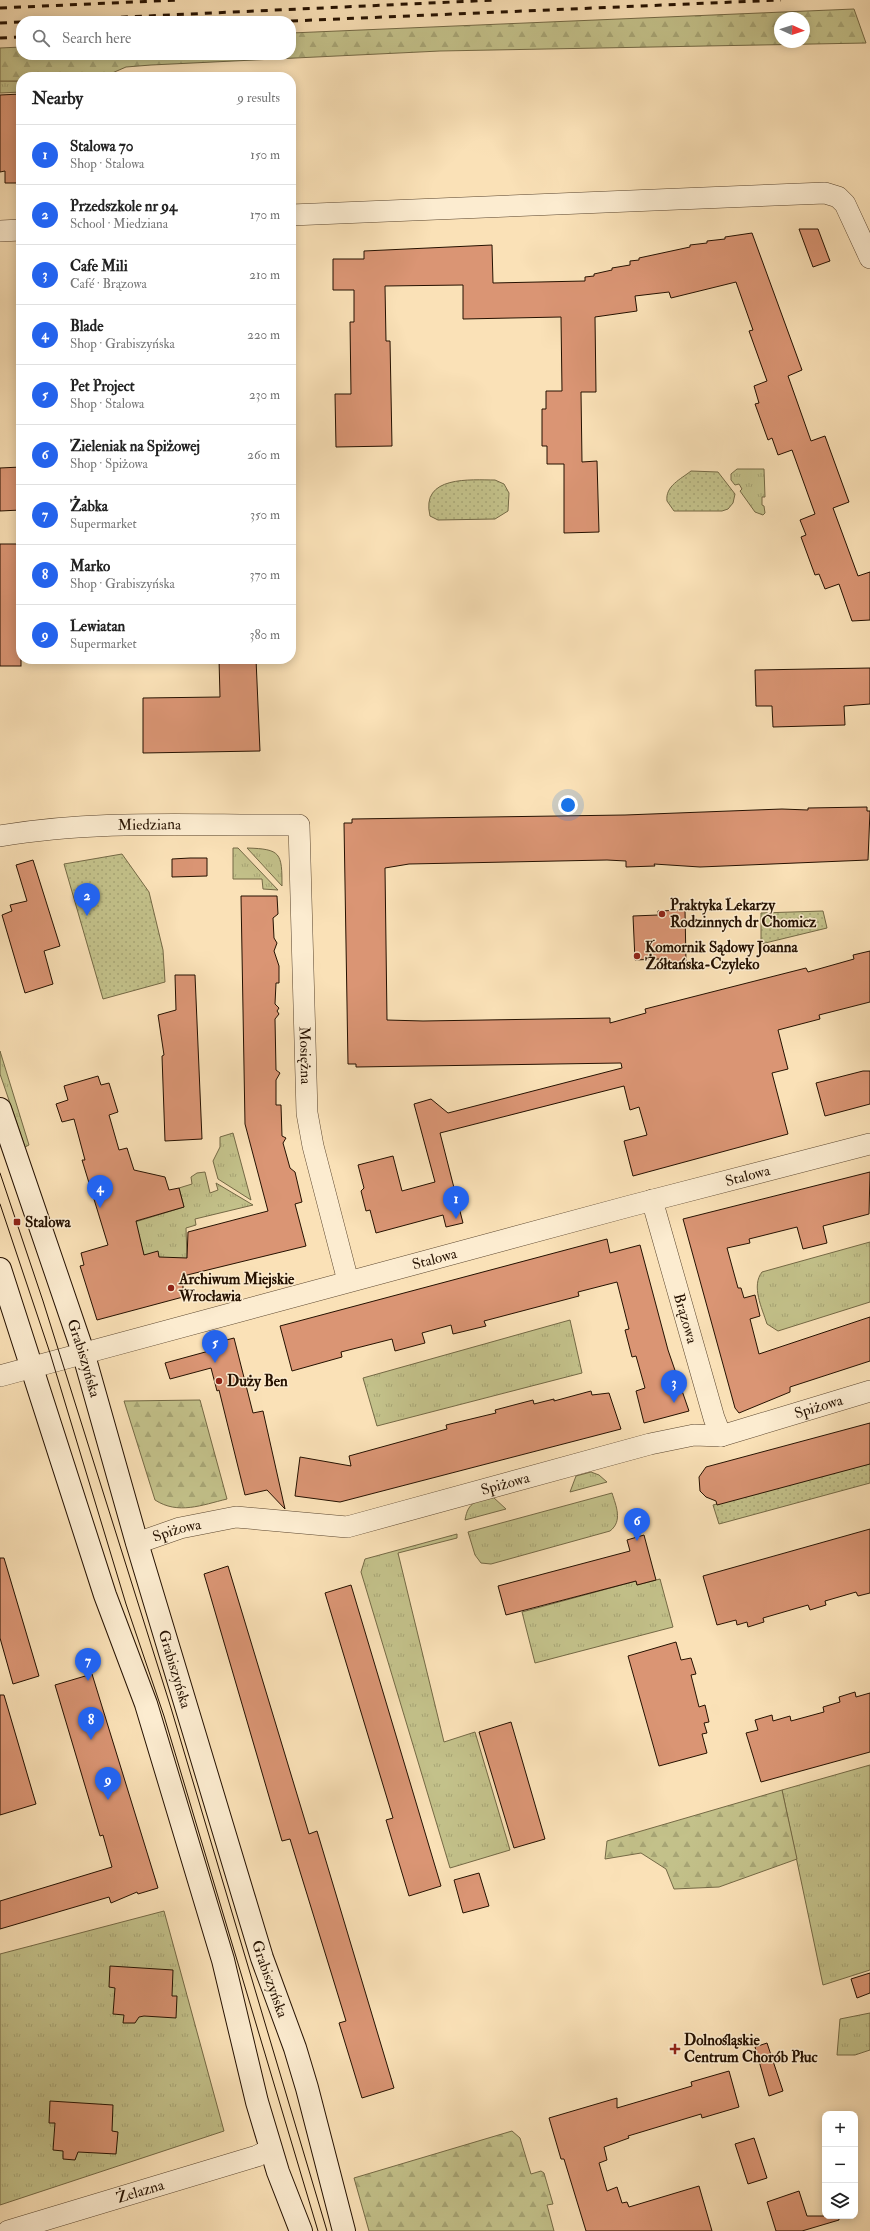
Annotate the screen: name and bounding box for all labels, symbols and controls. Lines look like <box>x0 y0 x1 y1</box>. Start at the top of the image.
north arrow <box>774 12 810 48</box>
search box <box>16 16 296 60</box>
icon: search <box>30 27 52 49</box>
text: Search here <box>62 29 131 48</box>
text: Nearby <box>32 88 83 109</box>
text: 9 results <box>237 90 280 106</box>
text: Stalowa 70 <box>70 137 133 156</box>
text: 1 <box>43 147 47 163</box>
text: 150 m <box>250 147 280 163</box>
text: Shop · Stalowa <box>70 156 144 172</box>
text: Przedszkole nr 94 <box>70 197 177 216</box>
text: 2 <box>42 207 48 223</box>
text: 170 m <box>250 207 280 223</box>
text: School · Miedziana <box>70 216 168 232</box>
text: Cafe Mili <box>70 257 128 276</box>
text: 3 <box>43 267 48 283</box>
text: 210 m <box>249 267 280 283</box>
text: Café · Brązowa <box>70 276 147 292</box>
text: Blade <box>70 317 103 336</box>
text: 4 <box>41 327 49 343</box>
text: 220 m <box>247 327 280 343</box>
text: Shop · Grabiszyńska <box>70 336 175 352</box>
text: Pet Project <box>70 377 135 396</box>
text: 5 <box>42 387 48 403</box>
text: 230 m <box>249 387 280 403</box>
text: Shop · Stalowa <box>70 396 144 412</box>
text: Zieleniak na Spiżowej <box>70 437 200 456</box>
text: 6 <box>42 447 48 463</box>
text: 260 m <box>247 447 280 463</box>
text: Shop · Spiżowa <box>70 456 148 472</box>
text: Żabka <box>70 497 108 516</box>
text: 7 <box>42 507 48 523</box>
text: 350 m <box>250 507 280 523</box>
text: Supermarket <box>70 516 137 532</box>
text: Marko <box>70 557 110 576</box>
text: 8 <box>42 567 48 583</box>
text: 370 m <box>250 567 280 583</box>
text: Shop · Grabiszyńska <box>70 576 175 592</box>
text: Lewiatan <box>70 617 125 636</box>
text: 9 <box>42 627 48 643</box>
text: 380 m <box>249 627 280 643</box>
text: Supermarket <box>70 636 137 652</box>
your location <box>558 795 578 815</box>
street label: Miedziana <box>117 815 182 835</box>
pin: 2 <box>74 883 100 916</box>
place label: Praktyka Lekarzy Rodzinnych dr Chomicz <box>670 896 817 933</box>
marker: Praktyka Lekarzy Rodzinnych dr Chomicz <box>657 909 667 919</box>
place label: Komornik Sądowy Joanna Żółtańska-Czyleko <box>645 938 799 975</box>
marker: Komornik Sądowy Joanna Żółtańska-Czyleko <box>632 951 642 961</box>
street label: Mosiężna <box>295 1026 316 1085</box>
street label: Stalowa <box>723 1160 773 1191</box>
pin: 4 <box>87 1175 113 1208</box>
pin: 1 <box>443 1186 469 1219</box>
place label: Stalowa <box>25 1213 71 1232</box>
marker: Stalowa <box>12 1217 22 1227</box>
street label: Stalowa <box>410 1243 460 1274</box>
place label: Archiwum Miejskie Wrocławia <box>178 1270 295 1306</box>
marker: Archiwum Miejskie Wrocławia <box>166 1283 176 1293</box>
street label: Brązowa <box>669 1291 702 1346</box>
street label: Grabiszyńska <box>63 1317 105 1400</box>
pin: 5 <box>202 1330 228 1363</box>
pin: 3 <box>661 1370 687 1403</box>
place label: Duży Ben <box>227 1372 288 1392</box>
marker: Duży Ben <box>214 1376 224 1386</box>
street label: Spiżowa <box>792 1390 846 1423</box>
street label: Spiżowa <box>479 1468 532 1499</box>
pin: 6 <box>624 1508 650 1541</box>
street label: Spiżowa <box>150 1514 204 1546</box>
street label: Grabiszyńska <box>154 1628 196 1711</box>
pin: 7 <box>75 1648 101 1681</box>
pin: 8 <box>78 1707 104 1740</box>
pin: 9 <box>95 1767 121 1800</box>
street label: Grabiszyńska <box>248 1938 293 2021</box>
place label: Dolnośląskie Centrum Chorób Płuc <box>684 2031 819 2067</box>
marker: Dolnośląskie Centrum Chorób Płuc <box>669 2043 681 2055</box>
map controls <box>822 2111 858 2219</box>
button: + <box>822 2111 858 2147</box>
button: − <box>822 2147 858 2183</box>
street label: Żelazna <box>113 2175 167 2207</box>
button: layers <box>822 2183 858 2219</box>

